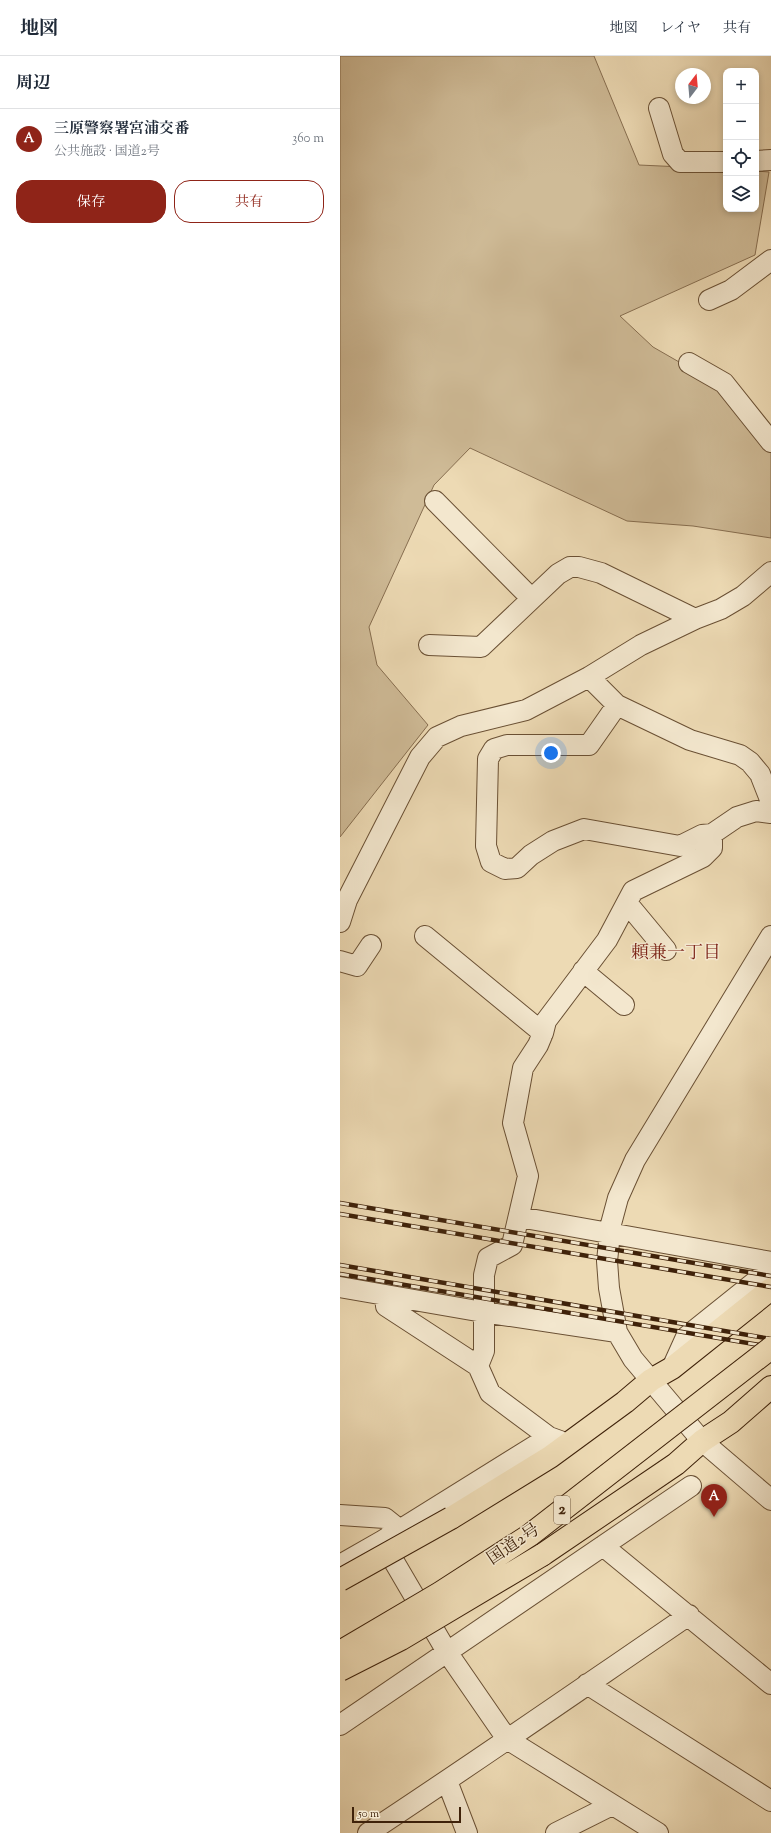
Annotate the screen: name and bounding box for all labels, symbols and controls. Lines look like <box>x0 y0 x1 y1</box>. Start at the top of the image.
text: 地図 <box>20 16 58 43</box>
text: 地図 <box>610 19 638 39</box>
text: レイヤ <box>660 19 701 39</box>
text: 共有 <box>723 19 751 39</box>
north arrow <box>675 68 711 104</box>
map controls <box>723 68 759 212</box>
button: + <box>723 68 759 104</box>
text: 周辺 <box>16 72 50 96</box>
button: − <box>723 104 759 140</box>
text: 三原警察署宮浦交番 <box>54 119 189 140</box>
text: A <box>24 130 34 148</box>
text: 360 m <box>292 130 324 148</box>
button: locate <box>723 140 759 176</box>
text: 公共施設 · 国道2号 <box>54 143 160 161</box>
button: layers <box>723 176 759 212</box>
button: 保存 <box>16 180 166 223</box>
button: 共有 <box>174 180 324 223</box>
your location <box>541 743 561 763</box>
district label: 頼兼一丁目 <box>631 941 721 967</box>
pin: A <box>701 1484 727 1517</box>
road number: 2 <box>554 1496 570 1524</box>
street label: 国道2号 <box>483 1519 545 1571</box>
scale bar <box>352 1805 461 1824</box>
text: 50 m <box>358 1806 379 1822</box>

